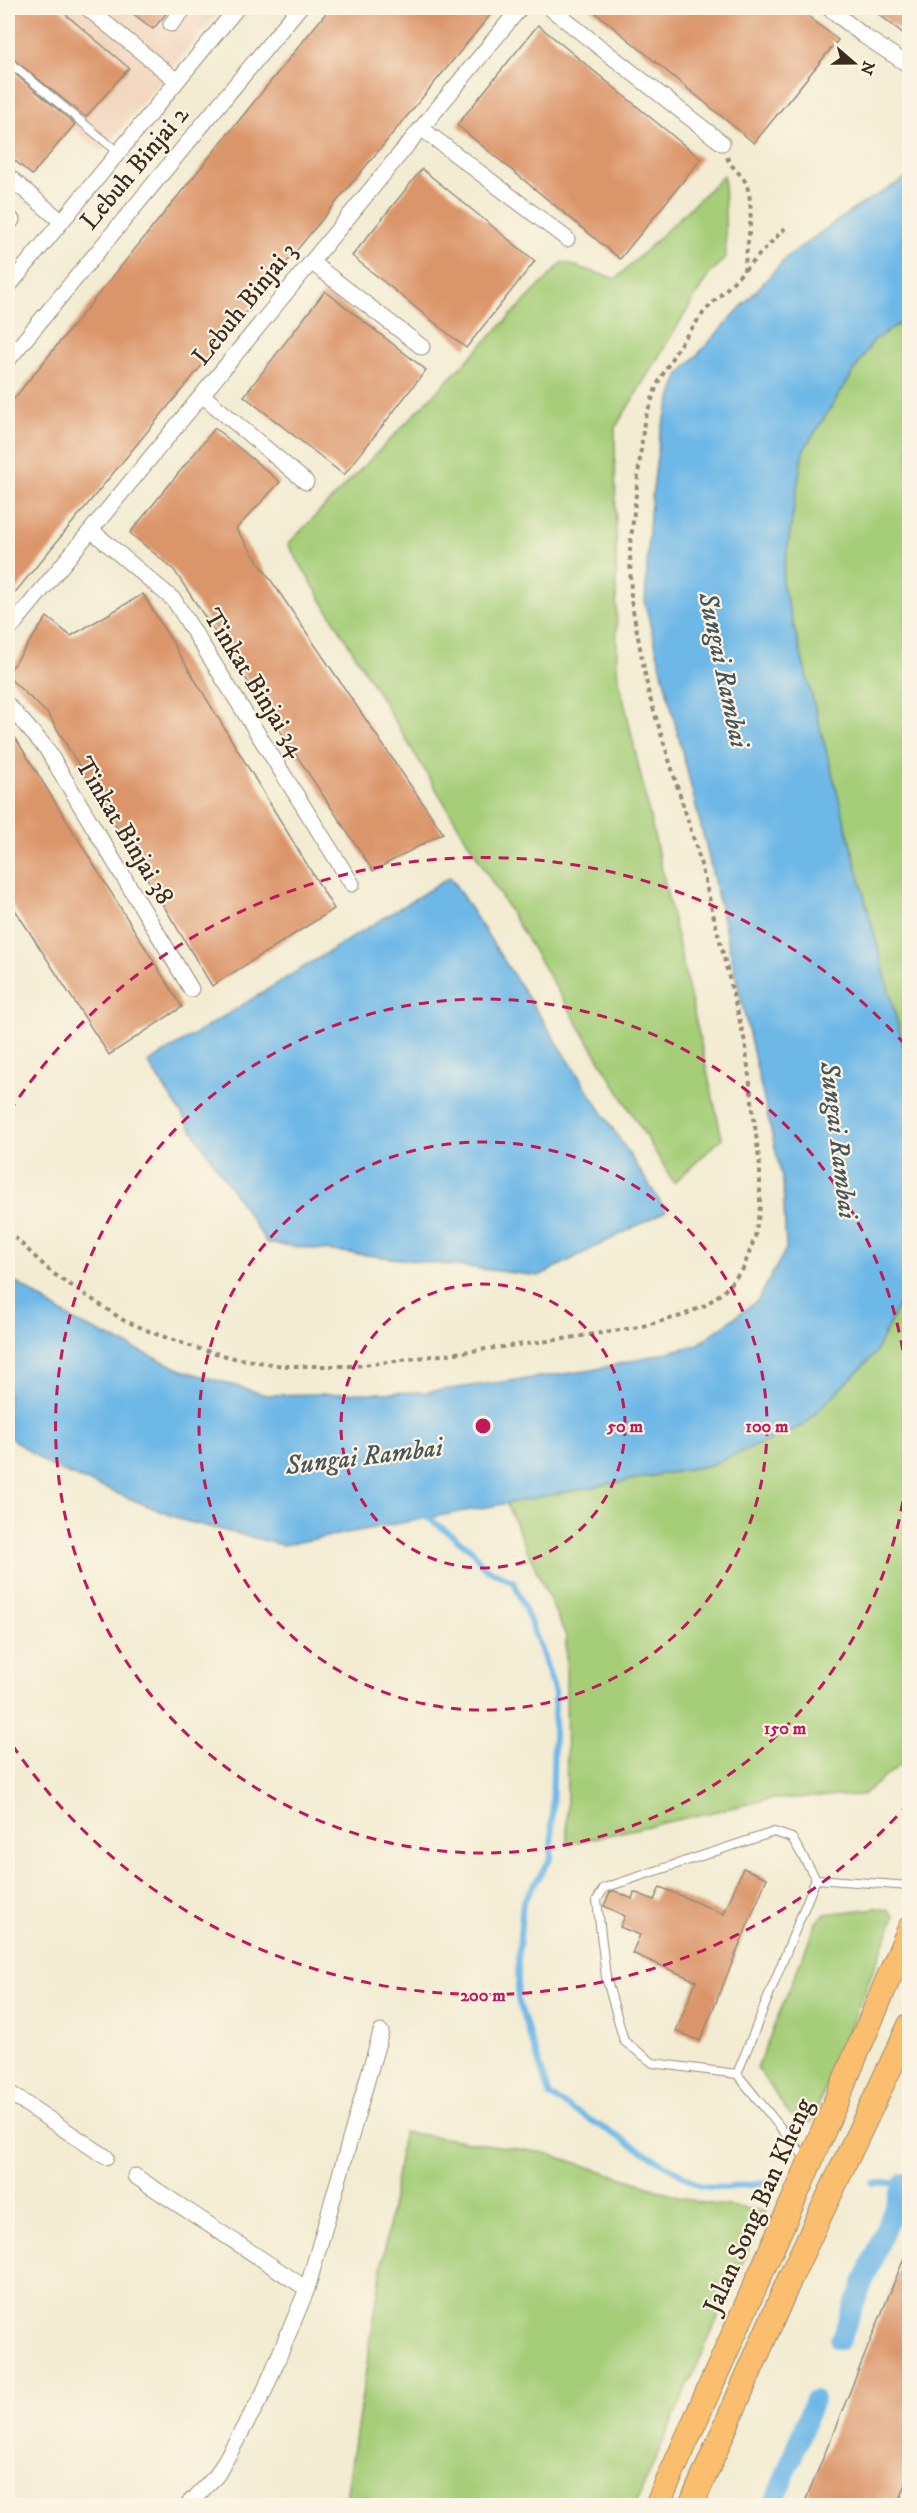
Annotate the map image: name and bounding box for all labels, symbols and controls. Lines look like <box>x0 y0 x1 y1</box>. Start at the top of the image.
north arrow <box>824 33 884 93</box>
text: N <box>856 58 879 77</box>
street label: Lebuh Binjai 2 <box>73 99 197 237</box>
street label: Lebuh Binjai 3 <box>185 236 305 372</box>
water label: Sungai Rambai <box>690 588 756 753</box>
street label: Tinkat Binjai 34 <box>195 603 313 764</box>
street label: Tinkat Binjai 38 <box>67 751 181 911</box>
water label: Sungai Rambai <box>811 1058 865 1222</box>
centre of rings <box>473 1416 493 1436</box>
text: 50 m <box>606 1416 643 1438</box>
text: 100 m <box>745 1416 789 1438</box>
water label: Sungai Rambai <box>282 1430 446 1484</box>
text: 150 m <box>764 1718 807 1740</box>
text: 200 m <box>460 1985 506 2007</box>
street label: Jalan Song Ban Kheng <box>696 2093 821 2321</box>

